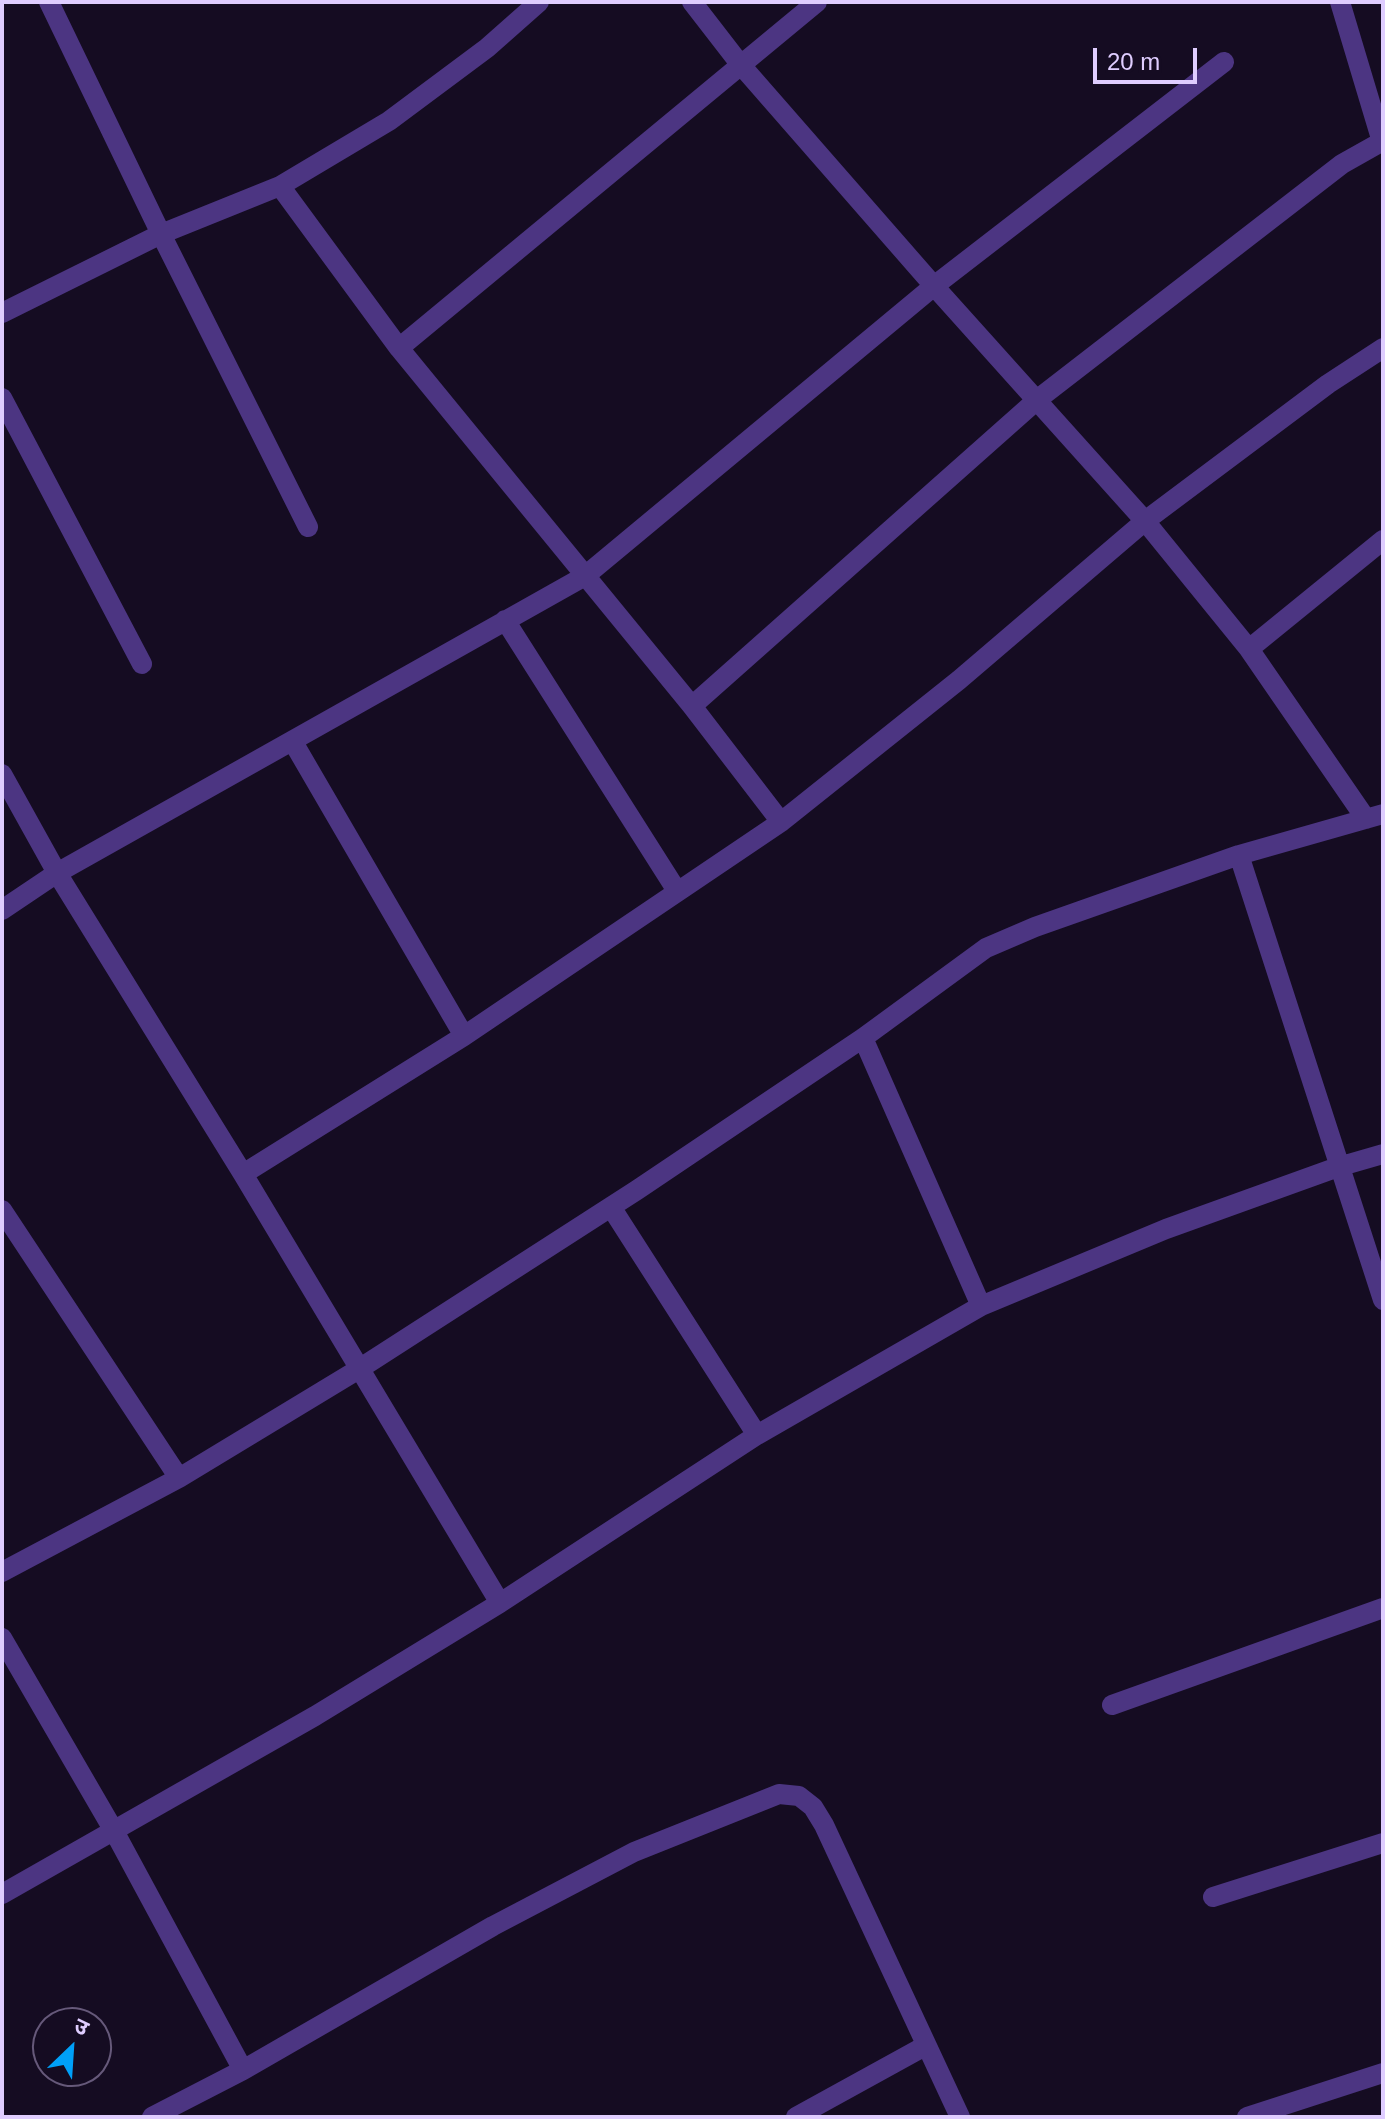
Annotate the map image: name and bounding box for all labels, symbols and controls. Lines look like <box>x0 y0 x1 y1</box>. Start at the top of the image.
scale bar <box>1097 32 1201 82</box>
text: 20 m <box>1107 48 1160 75</box>
north arrow <box>32 2007 112 2087</box>
text: उ <box>70 2013 93 2041</box>

